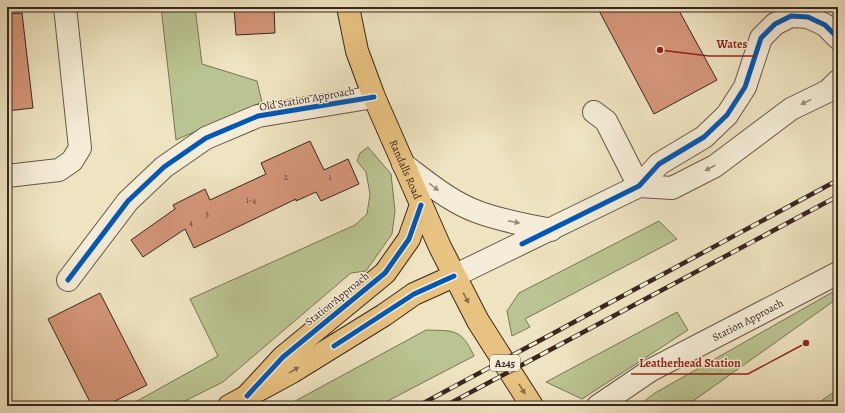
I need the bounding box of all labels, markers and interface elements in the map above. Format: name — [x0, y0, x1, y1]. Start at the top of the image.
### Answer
callout: Wates — [709, 32, 756, 56]
text: Wates — [716, 36, 748, 52]
street label: Old Station Approach — [258, 83, 356, 115]
one-way arrow — [800, 99, 811, 105]
street label: Randalls Road — [386, 137, 426, 202]
one-way arrow — [704, 165, 716, 171]
house number: 2 — [284, 171, 289, 183]
house number: 1 — [328, 171, 332, 183]
one-way arrow — [429, 183, 439, 191]
house number: 1-4 — [246, 194, 256, 206]
house number: 3 — [205, 208, 209, 220]
house number: 4 — [189, 216, 193, 228]
one-way arrow — [508, 220, 521, 226]
street label: Station Approach — [302, 269, 372, 329]
one-way arrow — [463, 293, 470, 304]
street label: Station Approach — [710, 295, 786, 345]
callout: Leatherhead Station — [631, 350, 748, 374]
road number: A245 — [490, 355, 520, 371]
text: Leatherhead Station — [639, 355, 741, 371]
one-way arrow — [288, 367, 300, 374]
one-way arrow — [518, 384, 525, 395]

